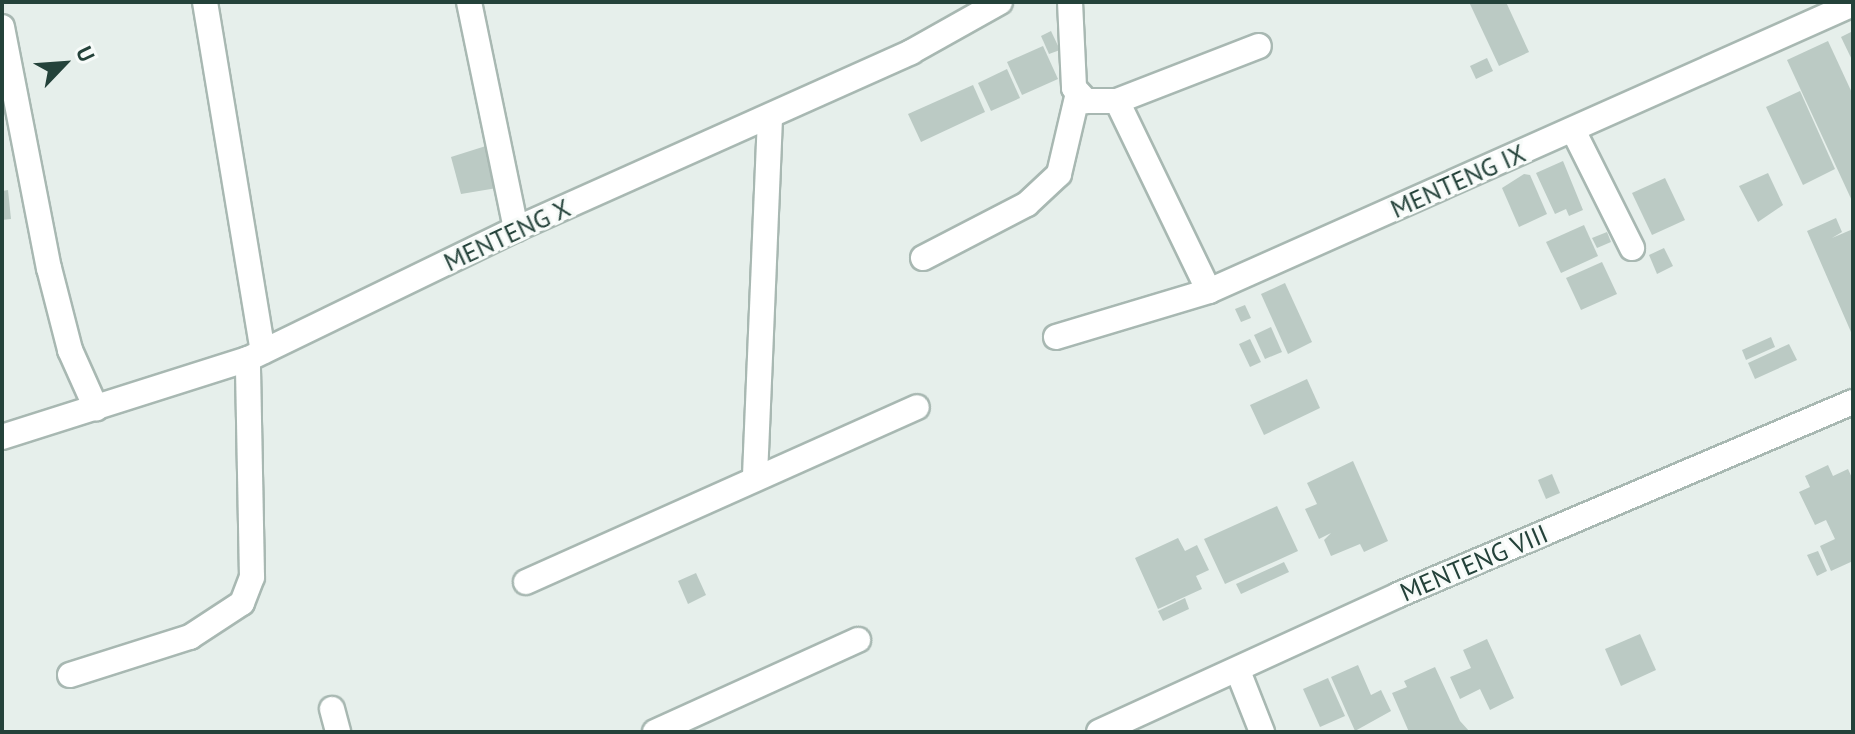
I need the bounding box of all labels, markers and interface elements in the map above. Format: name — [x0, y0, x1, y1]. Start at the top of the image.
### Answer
north arrow — [24, 24, 104, 104]
text: U — [70, 42, 101, 66]
street label: MENTENG IX — [1386, 137, 1530, 225]
street label: MENTENG X — [438, 192, 576, 278]
street label: MENTENG VIII — [1395, 518, 1553, 608]

